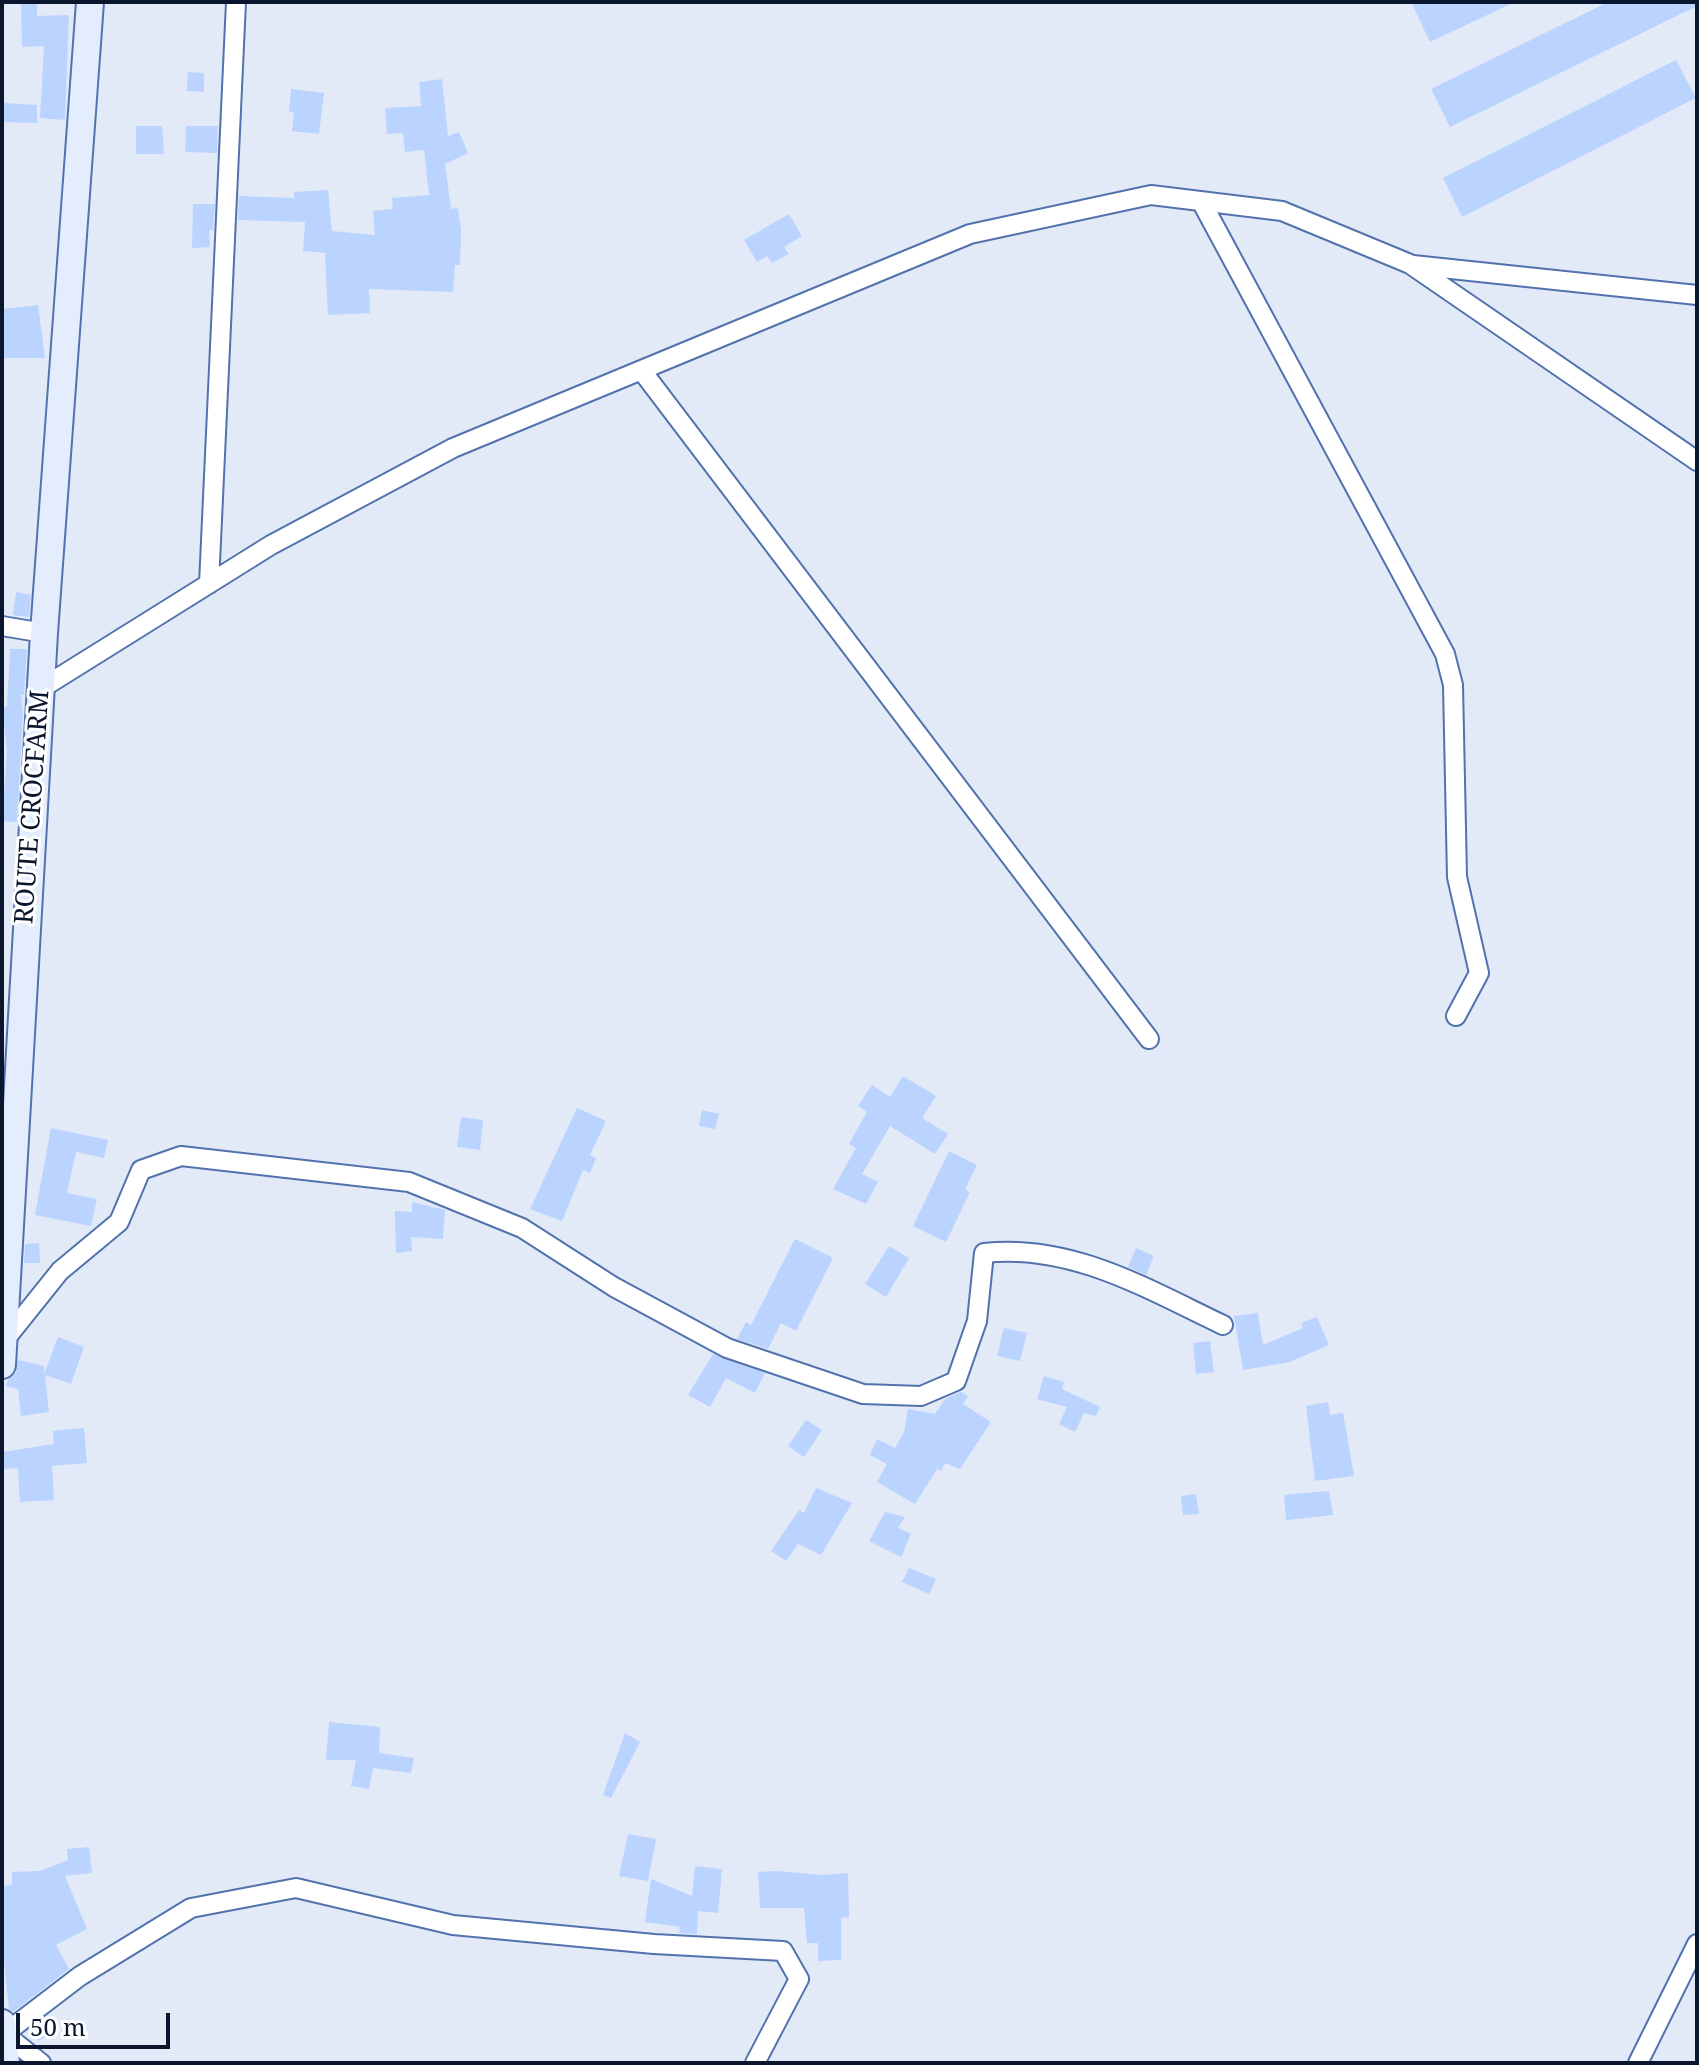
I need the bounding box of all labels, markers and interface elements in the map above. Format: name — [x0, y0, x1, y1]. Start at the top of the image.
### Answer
street label: ROUTE CROCFARM — [9, 689, 57, 925]
scale bar — [20, 1997, 174, 2047]
text: 50 m — [30, 2010, 86, 2043]

